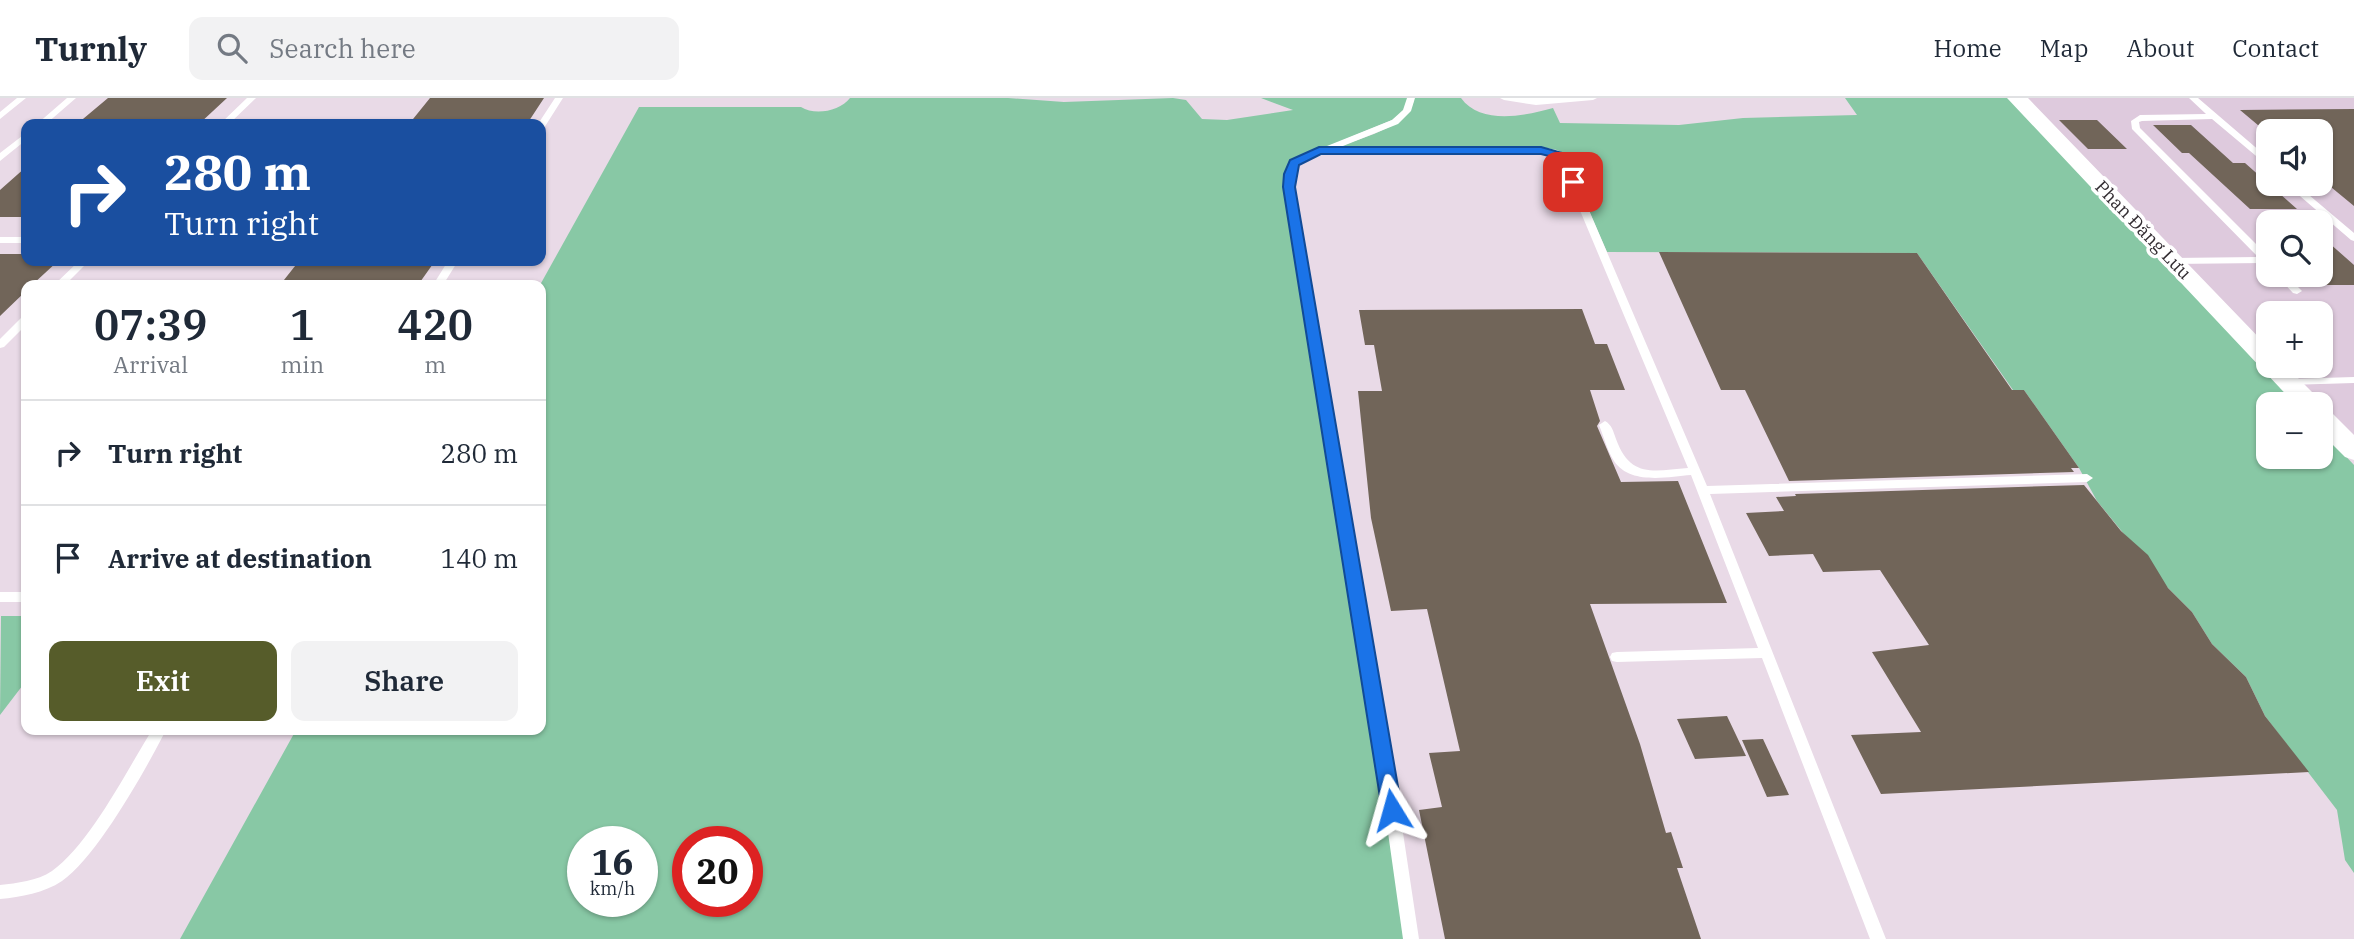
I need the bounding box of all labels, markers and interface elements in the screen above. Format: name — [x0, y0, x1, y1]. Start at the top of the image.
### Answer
search box — [189, 17, 679, 80]
text: Turnly — [35, 27, 147, 70]
icon: search — [213, 29, 251, 67]
text: Search here — [269, 31, 416, 65]
text: Home — [1934, 32, 2002, 64]
text: Map — [2040, 32, 2088, 64]
text: About — [2126, 32, 2194, 64]
text: Contact — [2232, 32, 2319, 64]
map controls — [2256, 119, 2333, 469]
button: sound — [2256, 119, 2333, 196]
text: 280 m — [164, 140, 311, 203]
icon: right — [49, 147, 140, 238]
pin — [1543, 152, 1603, 212]
icon: arrive — [1554, 163, 1592, 201]
street label: Phan Đăng Lưu — [2090, 175, 2196, 284]
text: Turn right — [164, 202, 319, 244]
button: search — [2256, 210, 2333, 287]
text: 07:39 — [94, 297, 207, 352]
text: 1 — [290, 297, 315, 352]
text: 420 — [397, 297, 473, 352]
button: + — [2256, 301, 2333, 378]
text: Arrival — [113, 349, 188, 379]
text: min — [280, 349, 324, 379]
text: m — [424, 349, 446, 379]
button: − — [2256, 392, 2333, 469]
icon: right — [49, 434, 87, 472]
text: Turn right — [108, 436, 242, 470]
text: 280 m — [440, 436, 518, 470]
icon: arrive — [49, 539, 87, 577]
text: Arrive at destination — [108, 541, 372, 575]
text: 140 m — [440, 541, 518, 575]
button: Exit — [49, 641, 277, 721]
button: Share — [291, 641, 518, 721]
position arrow — [1355, 773, 1429, 847]
speed limit sign: 20 — [672, 826, 763, 917]
text: 16 — [591, 839, 634, 885]
text: km/h — [590, 877, 635, 900]

